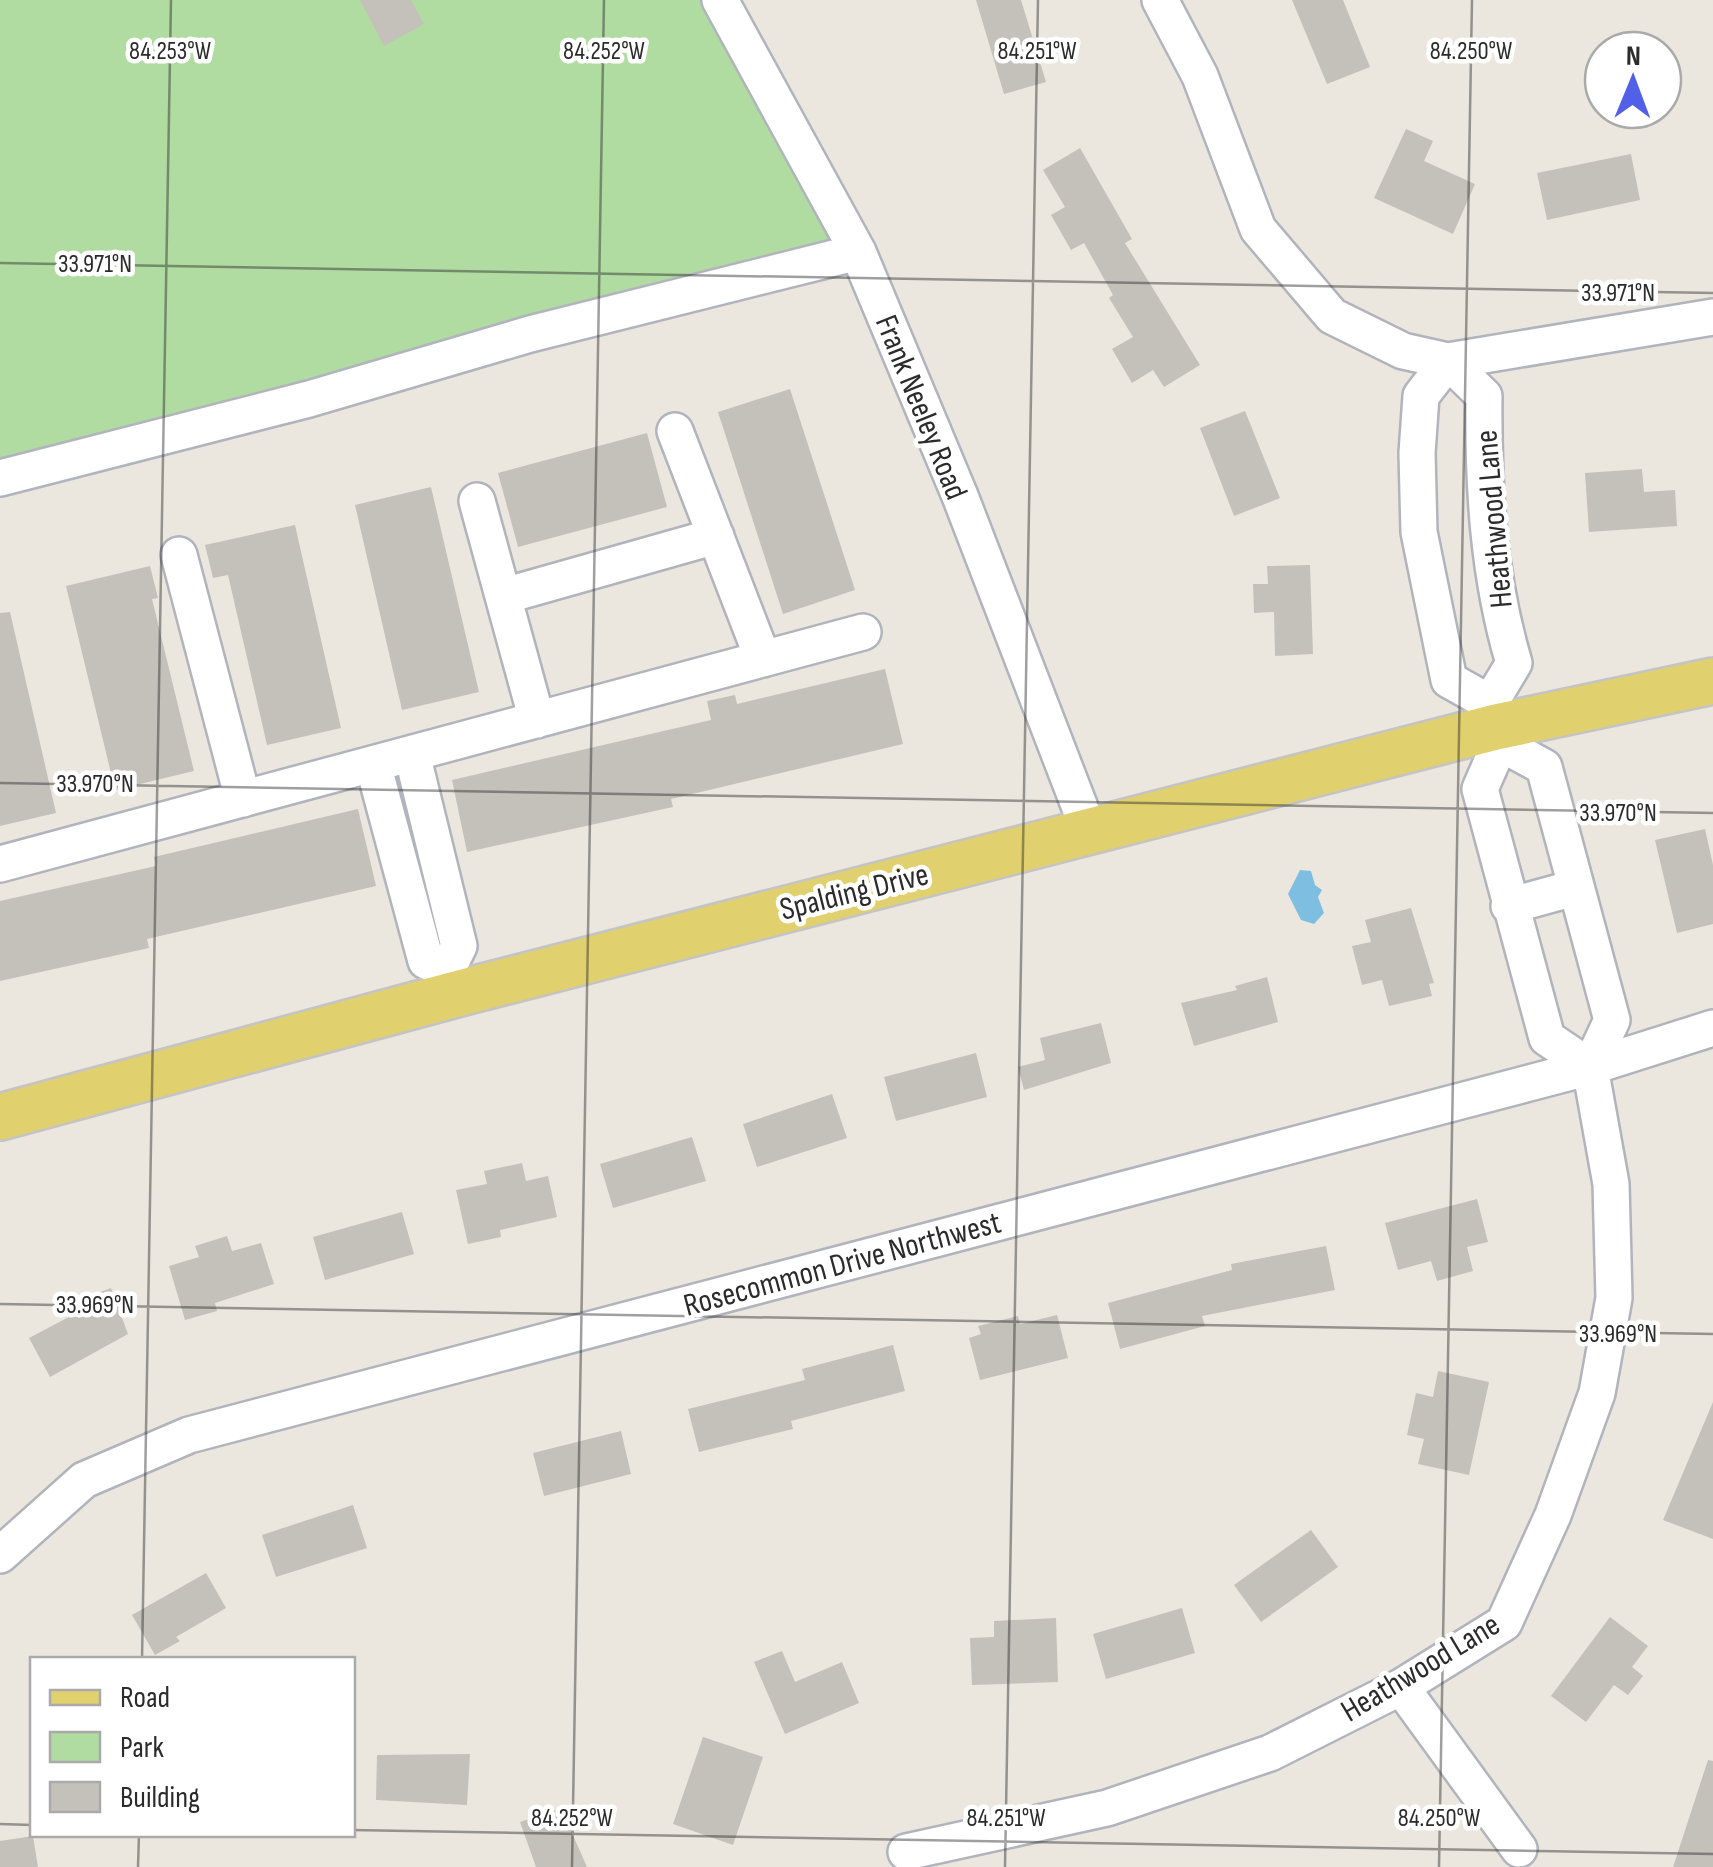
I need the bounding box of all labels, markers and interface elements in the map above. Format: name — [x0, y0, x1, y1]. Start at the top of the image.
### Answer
north arrow — [1583, 30, 1683, 130]
text: 84.253°W — [129, 36, 211, 67]
text: 84.252°W — [563, 36, 645, 67]
text: 84.251°W — [997, 36, 1077, 67]
text: 84.250°W — [1430, 36, 1512, 67]
text: N — [1626, 40, 1641, 73]
text: 33.971°N — [58, 249, 132, 280]
text: 33.971°N — [1581, 278, 1655, 309]
street label: Frank Neeley Road — [866, 310, 975, 505]
street label: Heathwood Lane — [1467, 428, 1522, 609]
text: 33.970°N — [56, 769, 134, 800]
text: 33.970°N — [1579, 798, 1657, 829]
street label: Spalding Drive — [776, 855, 933, 930]
street label: Rosecommon Drive Northwest — [680, 1203, 1005, 1326]
text: 33.969°N — [56, 1290, 134, 1321]
text: 33.969°N — [1579, 1319, 1657, 1350]
street label: Heathwood Lane — [1334, 1606, 1507, 1731]
legend — [30, 1657, 355, 1837]
text: Road — [120, 1680, 170, 1716]
text: Park — [120, 1730, 164, 1766]
text: Building — [120, 1780, 200, 1816]
text: 84.252°W — [531, 1803, 613, 1834]
text: 84.251°W — [966, 1803, 1046, 1834]
text: 84.250°W — [1398, 1803, 1480, 1834]

